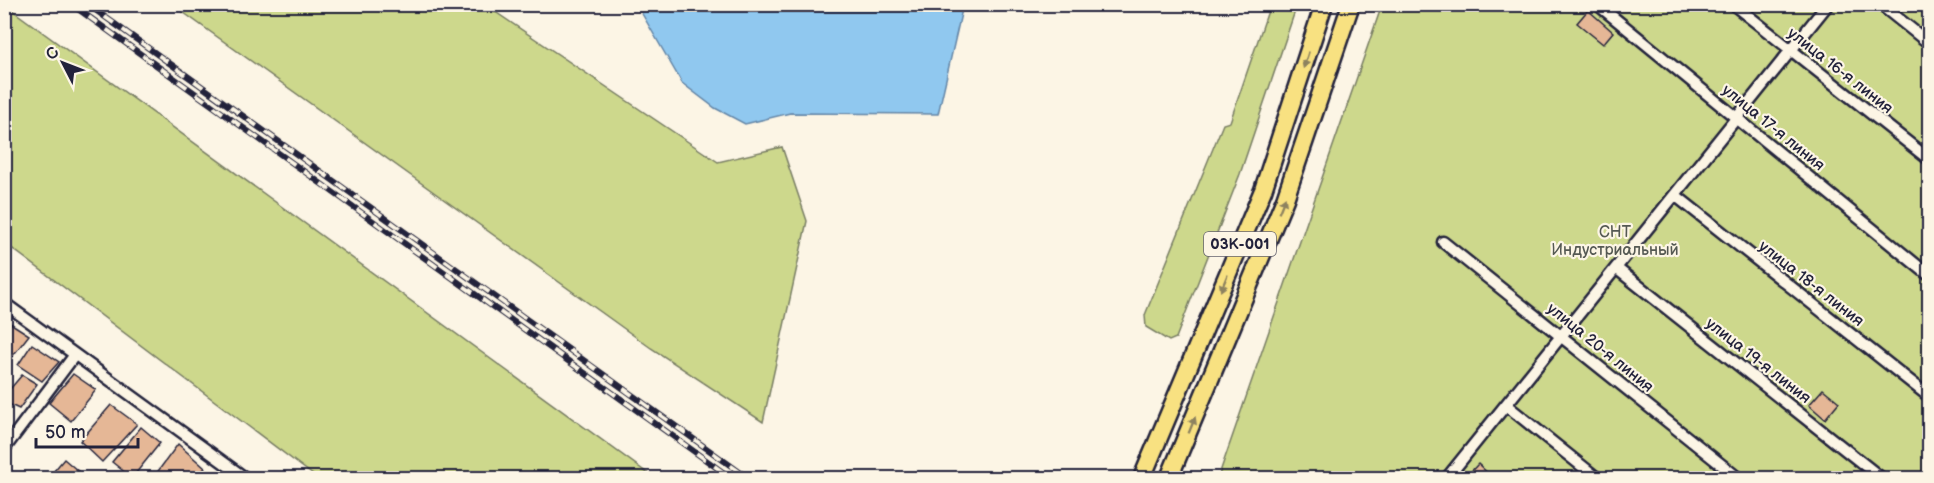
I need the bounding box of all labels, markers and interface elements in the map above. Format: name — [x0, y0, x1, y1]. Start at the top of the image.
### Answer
street label: улица 16-я линия — [1784, 24, 1897, 118]
north arrow — [33, 33, 93, 93]
text: С — [42, 43, 64, 64]
one-way arrow — [1300, 51, 1310, 69]
street label: улица 17-я линия — [1718, 81, 1828, 175]
one-way arrow — [1278, 196, 1288, 214]
park label: СНТ Индустриальный — [1551, 223, 1679, 260]
road number: 03К-001 — [1204, 232, 1276, 256]
street label: улица 18-я линия — [1755, 237, 1867, 331]
one-way arrow — [1219, 274, 1229, 292]
street label: улица 20-я линия — [1543, 299, 1657, 397]
street label: улица 19-я линия — [1702, 314, 1814, 408]
scale bar — [36, 411, 138, 449]
one-way arrow — [1187, 415, 1197, 433]
text: 50 m — [45, 422, 86, 443]

